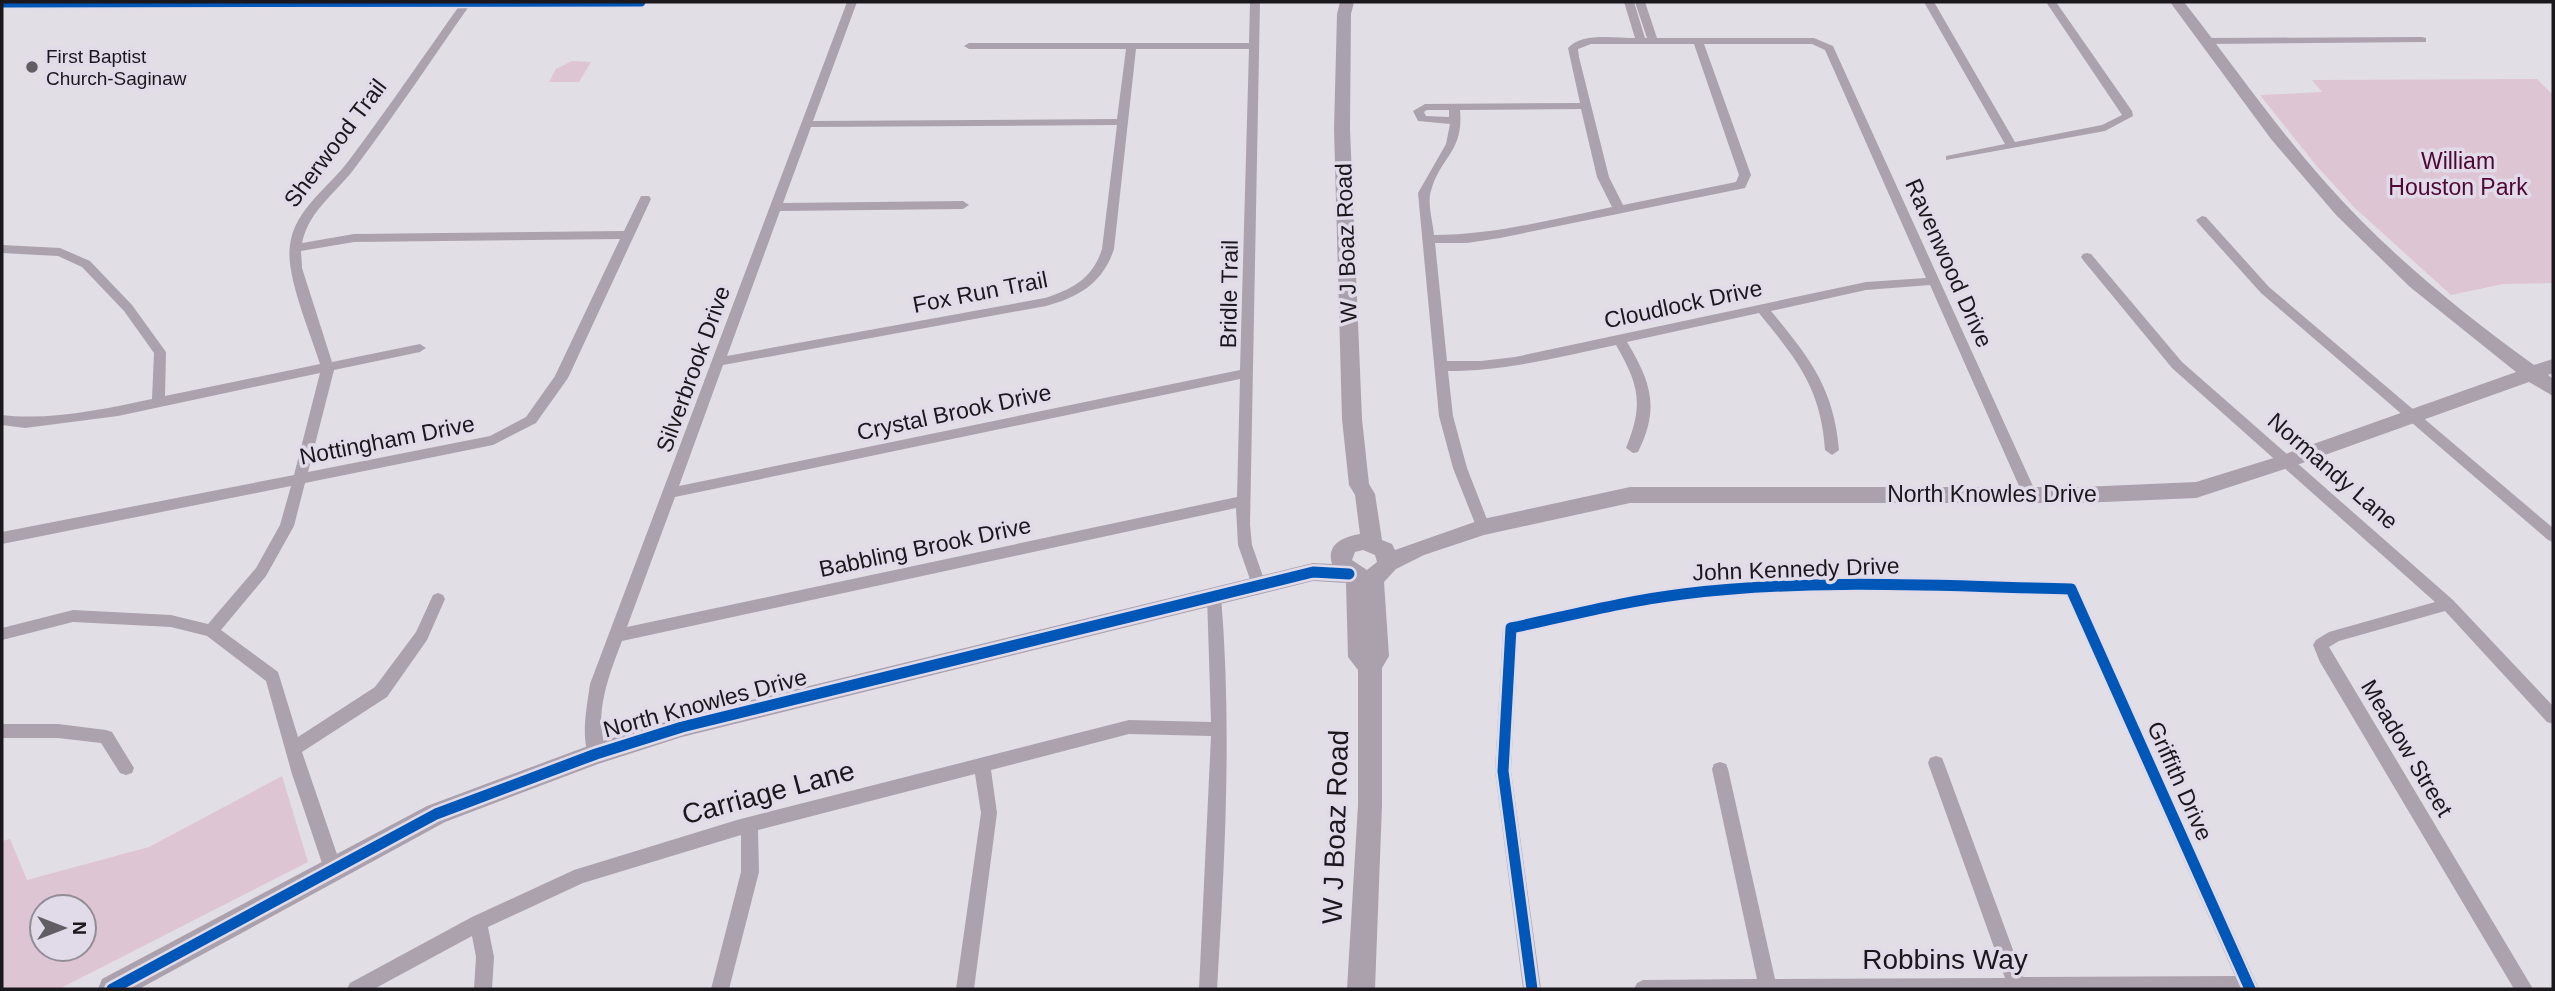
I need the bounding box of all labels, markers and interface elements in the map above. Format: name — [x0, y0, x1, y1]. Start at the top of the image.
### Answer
place label: First Baptist Church-Saginaw — [46, 46, 187, 89]
marker: First Baptist Church-Saginaw — [24, 59, 40, 75]
street label: Sherwood Trail — [278, 74, 392, 212]
park label: William Houston Park — [2388, 148, 2528, 200]
street label: W J Boaz Road — [1330, 163, 1362, 323]
street label: Ravenwood Drive — [1900, 175, 1998, 351]
street label: Bridle Trail — [1215, 239, 1243, 349]
street label: Fox Run Trail — [910, 266, 1050, 318]
street label: Cloudlock Drive — [1602, 275, 1764, 333]
street label: Silverbrook Drive — [651, 282, 735, 456]
street label: Crystal Brook Drive — [854, 379, 1054, 445]
street label: Normandy Lane — [2263, 408, 2403, 534]
street label: Nottingham Drive — [297, 410, 477, 470]
street label: North Knowles Drive — [1887, 481, 2097, 507]
street label: Babbling Brook Drive — [817, 512, 1033, 582]
street label: John Kennedy Drive — [1692, 552, 1900, 586]
street label: North Knowles Drive — [600, 663, 810, 743]
street label: Meadow Street — [2356, 675, 2458, 822]
street label: Griffith Drive — [2142, 718, 2218, 844]
street label: W J Boaz Road — [1317, 729, 1354, 925]
street label: Carriage Lane — [678, 755, 858, 830]
north arrow — [28, 893, 98, 963]
text: N — [69, 921, 90, 935]
street label: Robbins Way — [1862, 944, 2028, 975]

